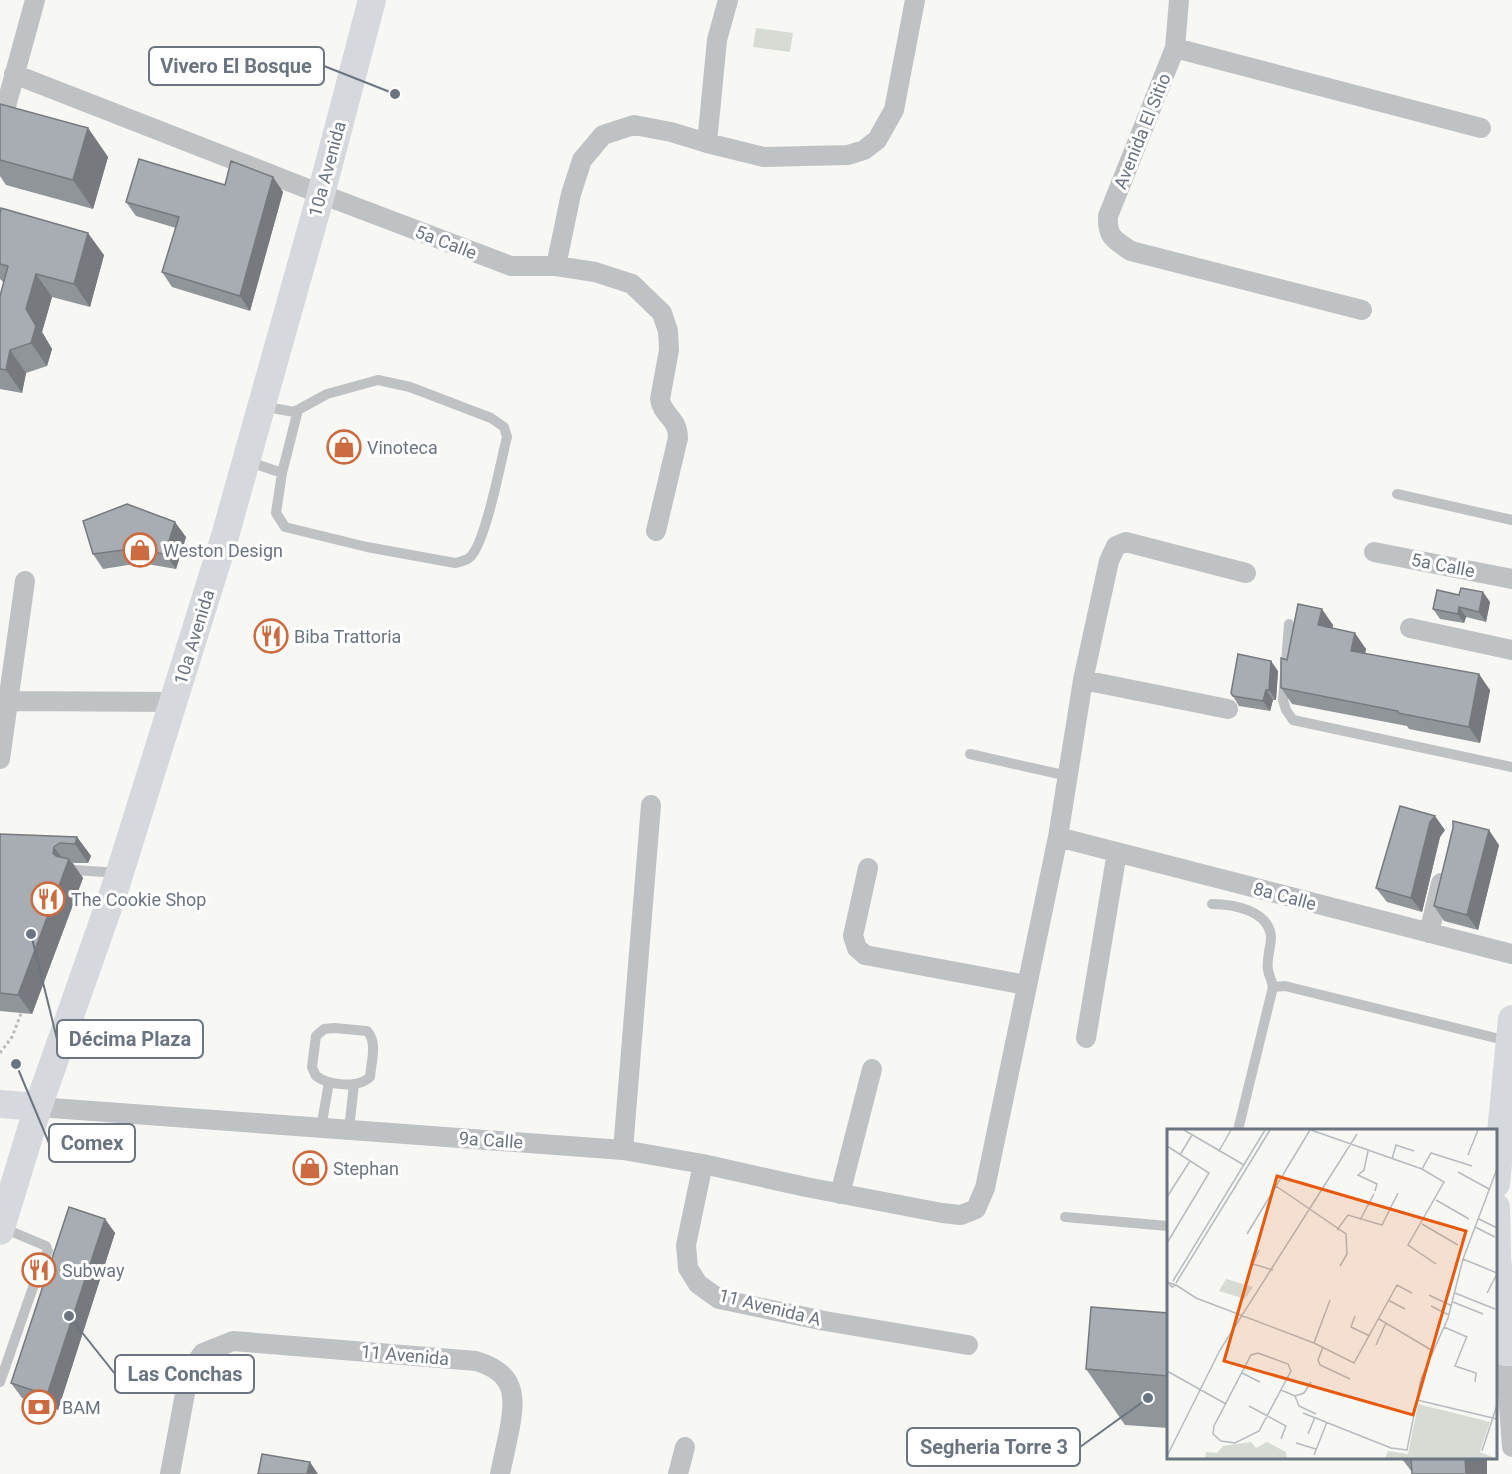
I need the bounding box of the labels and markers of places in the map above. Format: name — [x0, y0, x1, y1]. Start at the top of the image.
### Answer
callout: Vivero El Bosque — [149, 47, 324, 85]
shop icon: Vinoteca — [326, 429, 362, 465]
place label: Vinoteca — [367, 437, 438, 458]
shop icon: Weston Design — [122, 532, 158, 568]
place label: Weston Design — [163, 540, 283, 561]
restaurant icon: Biba Trattoria — [253, 618, 289, 654]
place label: Biba Trattoria — [294, 626, 401, 647]
restaurant icon: The Cookie Shop — [30, 881, 66, 917]
place label: The Cookie Shop — [71, 889, 206, 910]
callout: Décima Plaza — [57, 1020, 203, 1058]
callout: Comex — [49, 1124, 135, 1162]
shop icon: Stephan — [292, 1150, 328, 1186]
place label: Stephan — [333, 1158, 399, 1179]
restaurant icon: Subway — [21, 1252, 57, 1288]
place label: Subway — [62, 1260, 125, 1281]
callout: Las Conchas — [115, 1355, 254, 1393]
bank icon: BAM — [21, 1389, 57, 1425]
place label: BAM — [62, 1397, 101, 1418]
callout: Segheria Torre 3 — [907, 1428, 1080, 1466]

